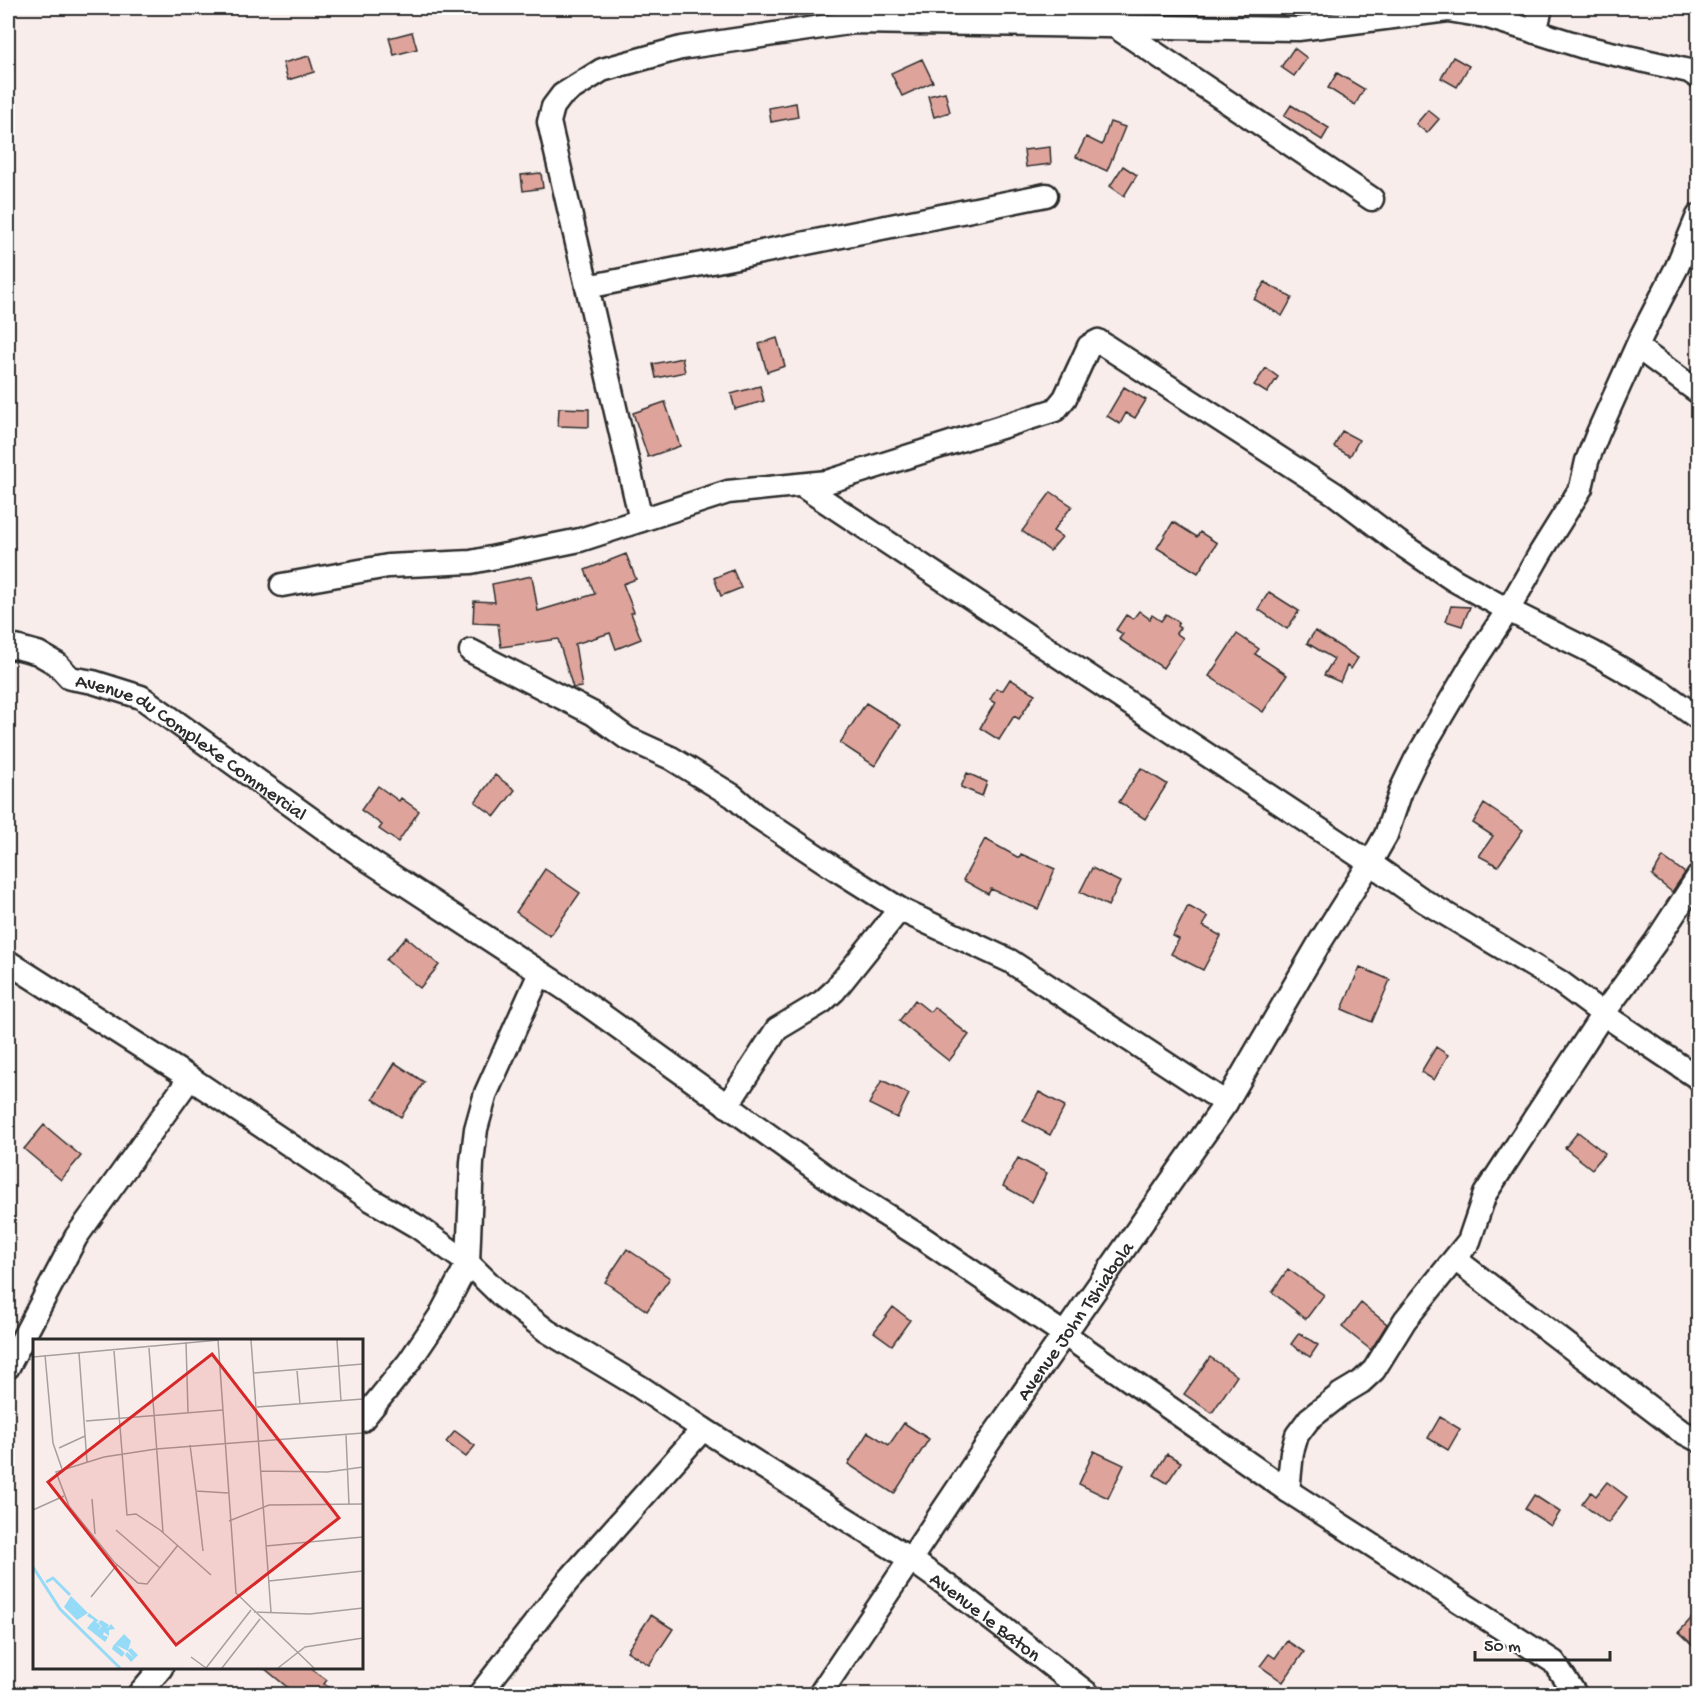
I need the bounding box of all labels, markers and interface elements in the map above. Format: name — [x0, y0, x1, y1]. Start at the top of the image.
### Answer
street label: Avenue du Complexe Commercial — [73, 671, 310, 827]
street label: Avenue John Tshiabola — [1013, 1238, 1141, 1406]
inset map — [33, 1339, 363, 1669]
street label: Avenue le Baton — [924, 1569, 1045, 1668]
scale bar — [1475, 1624, 1610, 1662]
text: 50 m — [1484, 1637, 1521, 1658]

